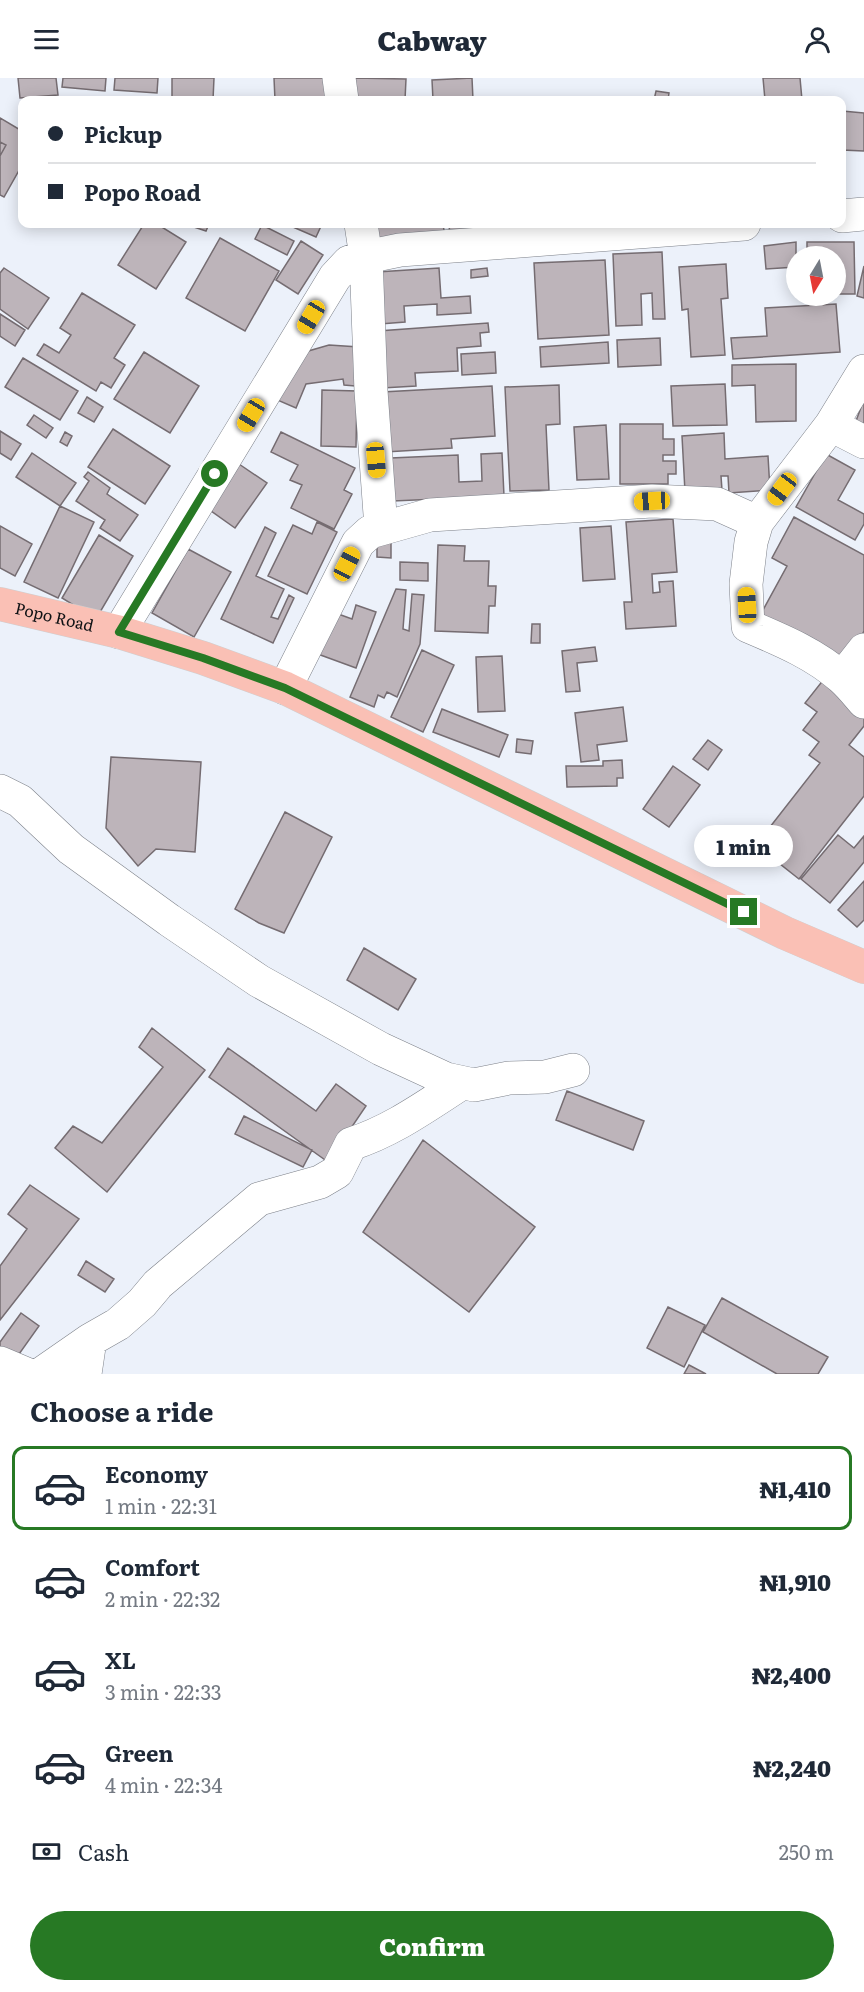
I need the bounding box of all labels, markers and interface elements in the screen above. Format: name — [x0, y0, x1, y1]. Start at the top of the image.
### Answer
text: Cabway — [377, 19, 487, 59]
icon: menu — [30, 23, 63, 56]
icon: person — [801, 23, 834, 56]
text: Pickup — [84, 117, 162, 150]
text: Popo Road — [84, 175, 201, 208]
north arrow — [786, 246, 846, 306]
map controls — [786, 246, 846, 306]
car — [294, 297, 328, 337]
car — [234, 395, 268, 435]
car — [365, 441, 387, 479]
route start — [201, 460, 228, 487]
car — [764, 469, 800, 509]
car — [634, 491, 670, 511]
car — [331, 544, 363, 584]
car — [737, 587, 757, 623]
street label: Popo Road — [13, 595, 97, 637]
callout: 1 min — [694, 825, 794, 867]
text: 1 min — [716, 831, 771, 861]
route end — [730, 898, 757, 925]
text: Choose a ride — [30, 1390, 213, 1430]
text: Economy — [105, 1457, 208, 1490]
icon: car — [33, 1461, 87, 1515]
text: ₦1,410 — [760, 1472, 831, 1505]
text: 1 min · 22:31 — [105, 1490, 217, 1520]
text: Comfort — [105, 1550, 200, 1583]
icon: car — [33, 1554, 87, 1608]
text: ₦1,910 — [760, 1565, 831, 1598]
text: 2 min · 22:32 — [105, 1583, 220, 1613]
text: XL — [105, 1643, 136, 1676]
icon: car — [33, 1647, 87, 1701]
text: ₦2,400 — [752, 1658, 831, 1691]
text: 3 min · 22:33 — [105, 1676, 222, 1706]
text: Green — [105, 1736, 174, 1769]
icon: car — [33, 1740, 87, 1794]
text: ₦2,240 — [753, 1751, 831, 1784]
text: 4 min · 22:34 — [105, 1769, 222, 1799]
icon: cash — [30, 1835, 63, 1868]
text: Cash — [78, 1835, 129, 1868]
text: 250 m — [779, 1836, 834, 1866]
button: Confirm — [30, 1911, 834, 1980]

